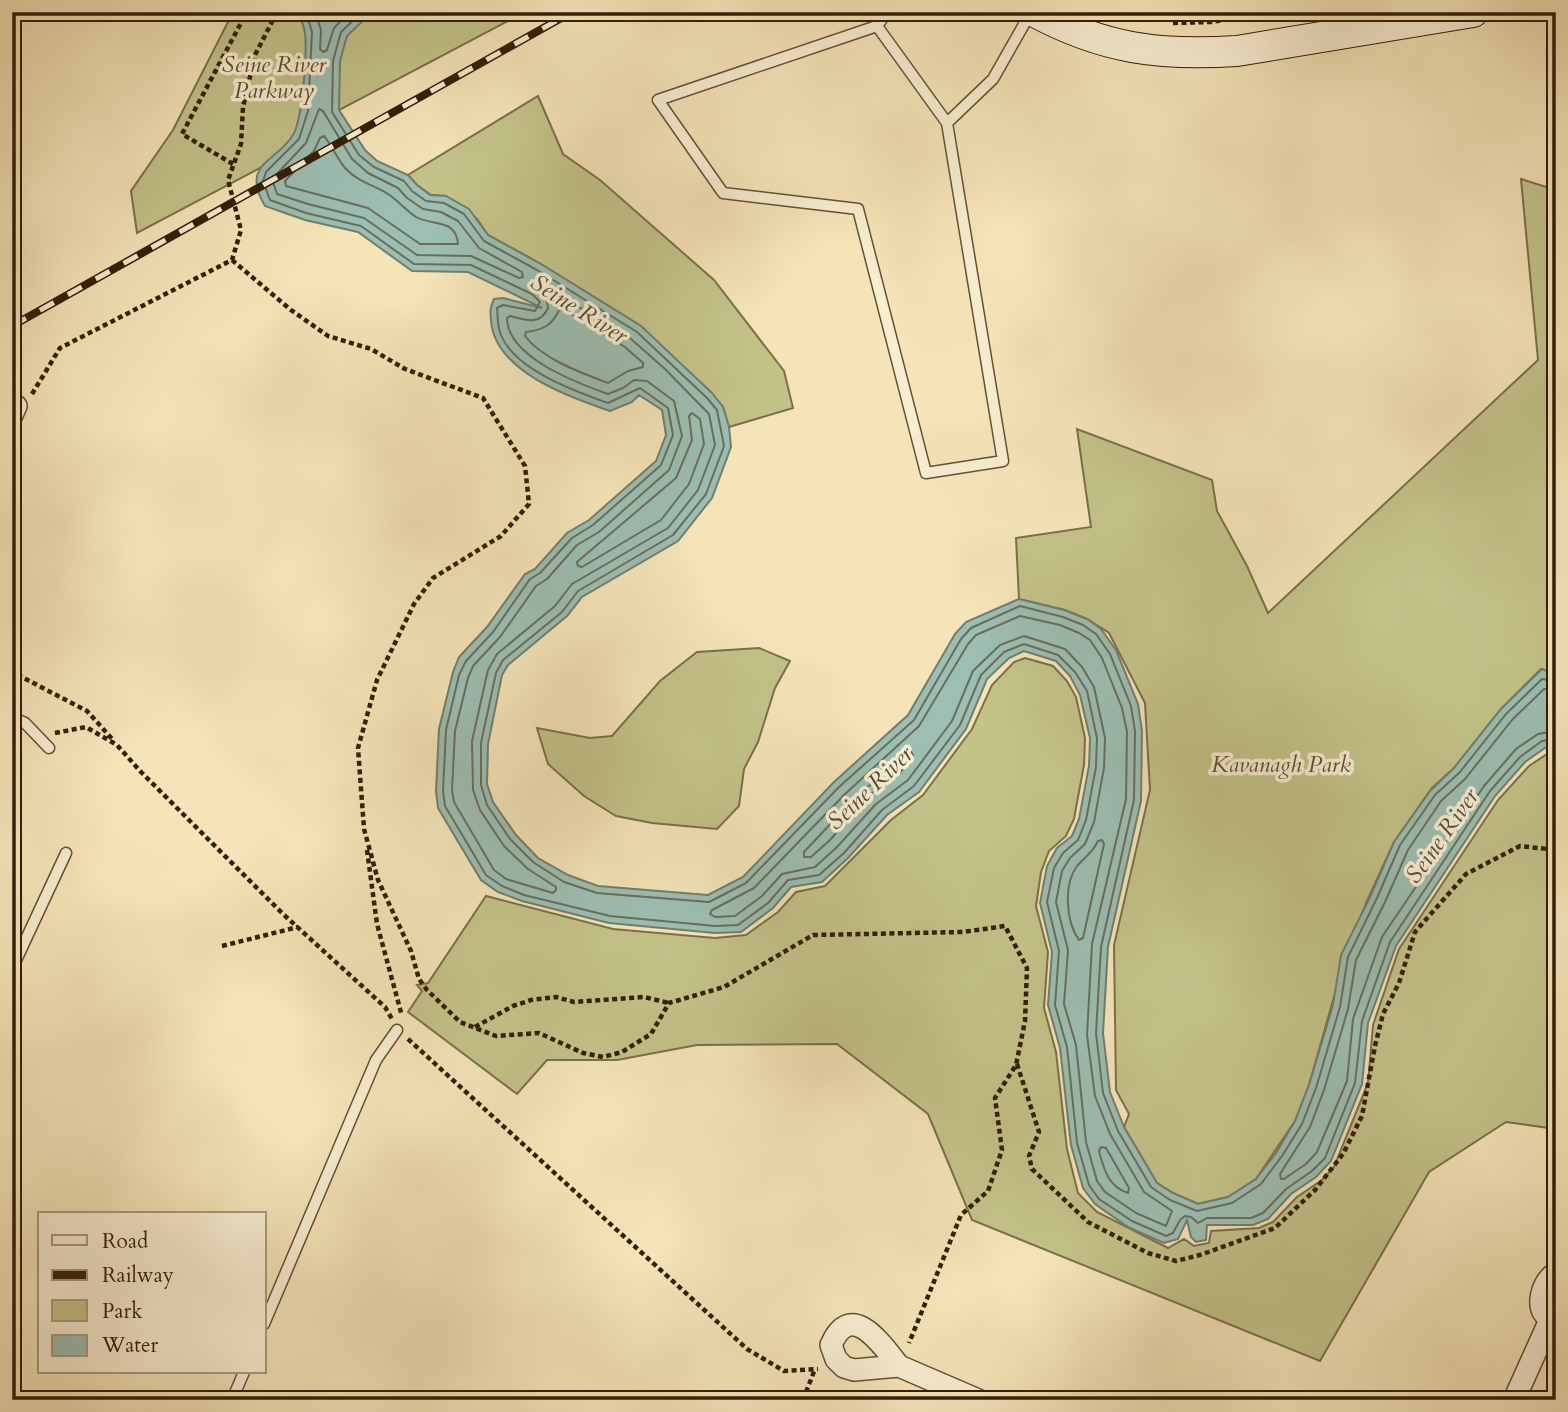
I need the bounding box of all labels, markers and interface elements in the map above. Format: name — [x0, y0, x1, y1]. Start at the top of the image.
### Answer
park label: Seine River Parkway — [222, 49, 327, 106]
water label: Seine River — [524, 266, 635, 352]
water label: Seine River — [820, 738, 921, 838]
park label: Kavanagh Park — [1211, 749, 1351, 780]
water label: Seine River — [1397, 781, 1487, 890]
legend — [38, 1212, 266, 1374]
text: Road — [102, 1227, 148, 1256]
text: Railway — [102, 1261, 174, 1290]
text: Park — [102, 1297, 143, 1326]
text: Water — [101, 1331, 158, 1360]

